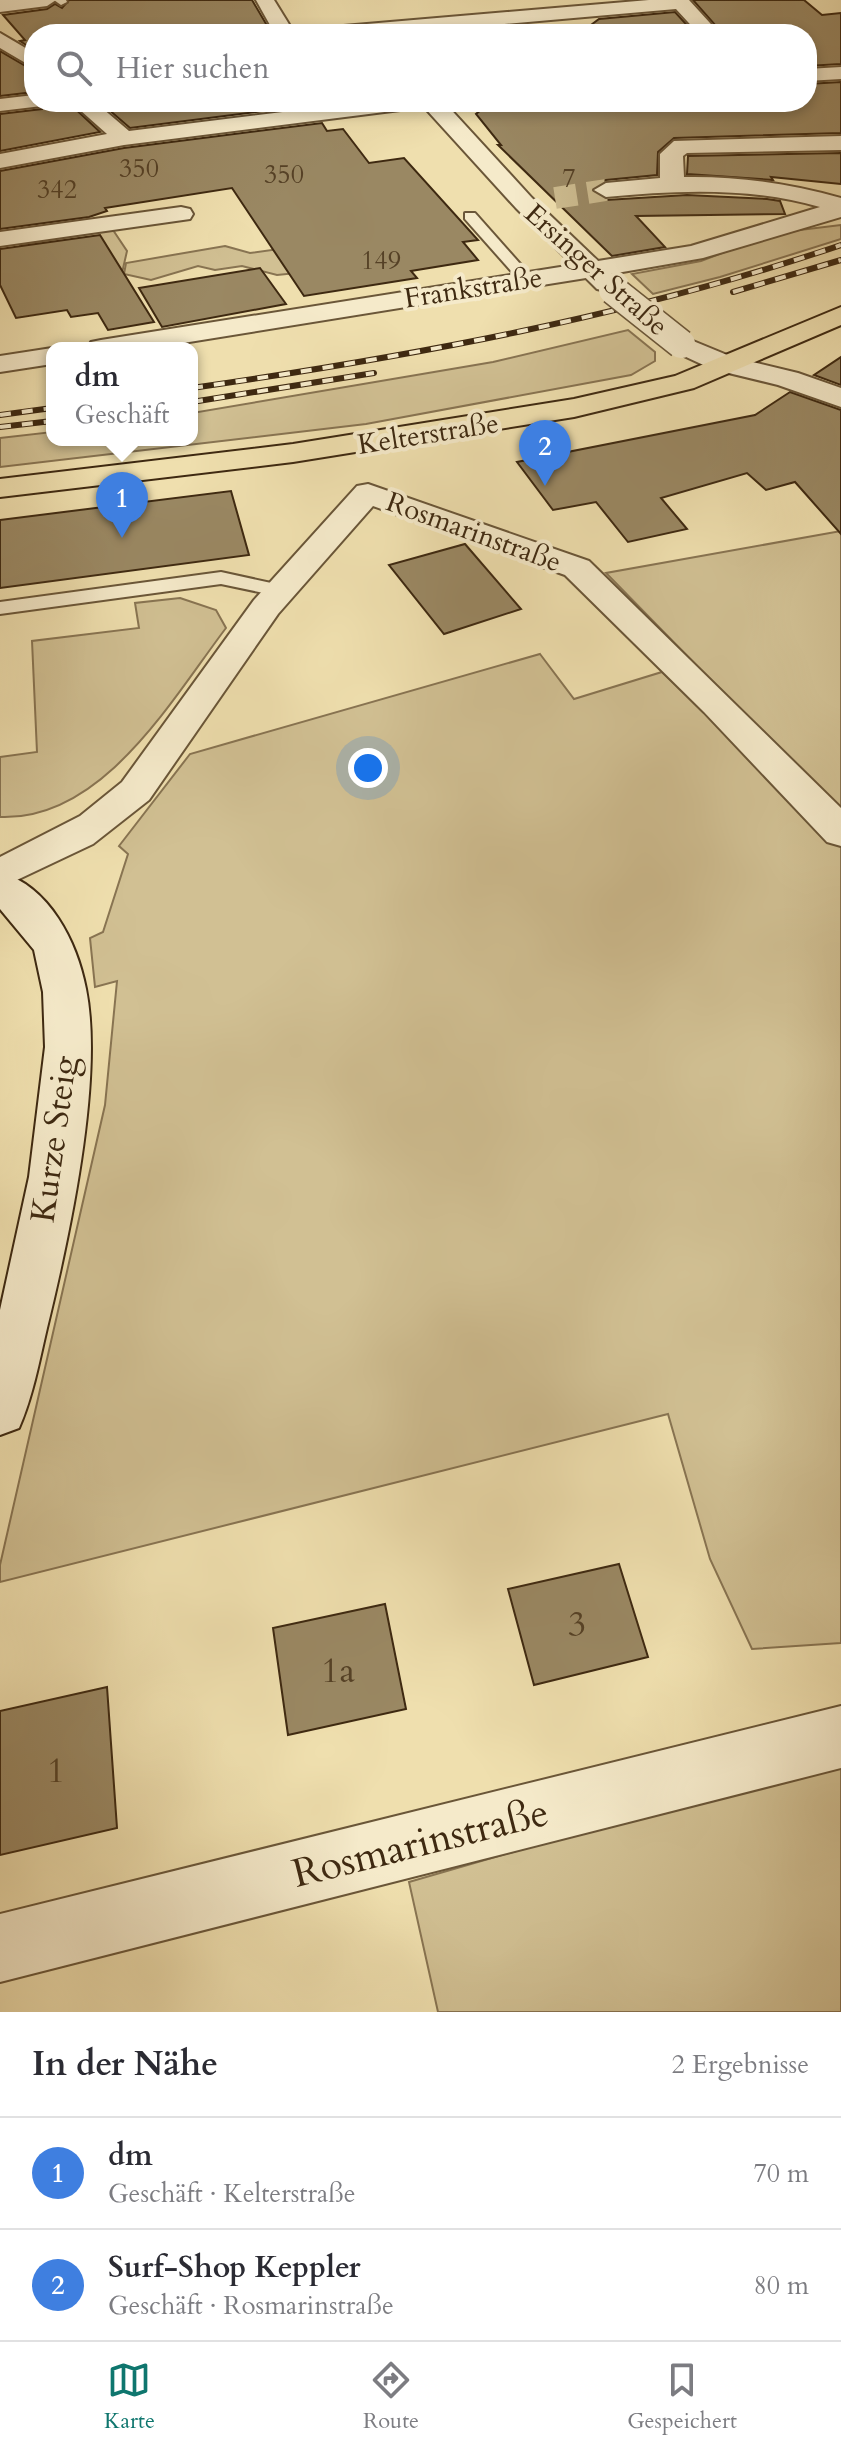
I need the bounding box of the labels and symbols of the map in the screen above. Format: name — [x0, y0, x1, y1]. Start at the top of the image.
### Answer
house number: 350 — [119, 151, 159, 186]
house number: 350 — [264, 157, 304, 192]
house number: 7 — [562, 161, 576, 196]
house number: 342 — [37, 172, 77, 207]
street label: Ersinger Straße — [516, 195, 676, 345]
house number: 149 — [361, 243, 401, 278]
street label: Frankstraße — [401, 258, 545, 318]
street label: Kelterstraße — [355, 404, 501, 464]
pin: 2 — [519, 420, 571, 486]
pin: 1 — [96, 472, 148, 538]
street label: Rosmarinstraße — [381, 483, 566, 581]
your location — [348, 748, 388, 788]
street label: Kurze Steig — [20, 1053, 88, 1226]
house number: 3 — [568, 1600, 586, 1649]
house number: 1a — [321, 1646, 355, 1695]
house number: 1 — [47, 1746, 65, 1795]
street label: Rosmarinstraße — [286, 1785, 554, 1902]

